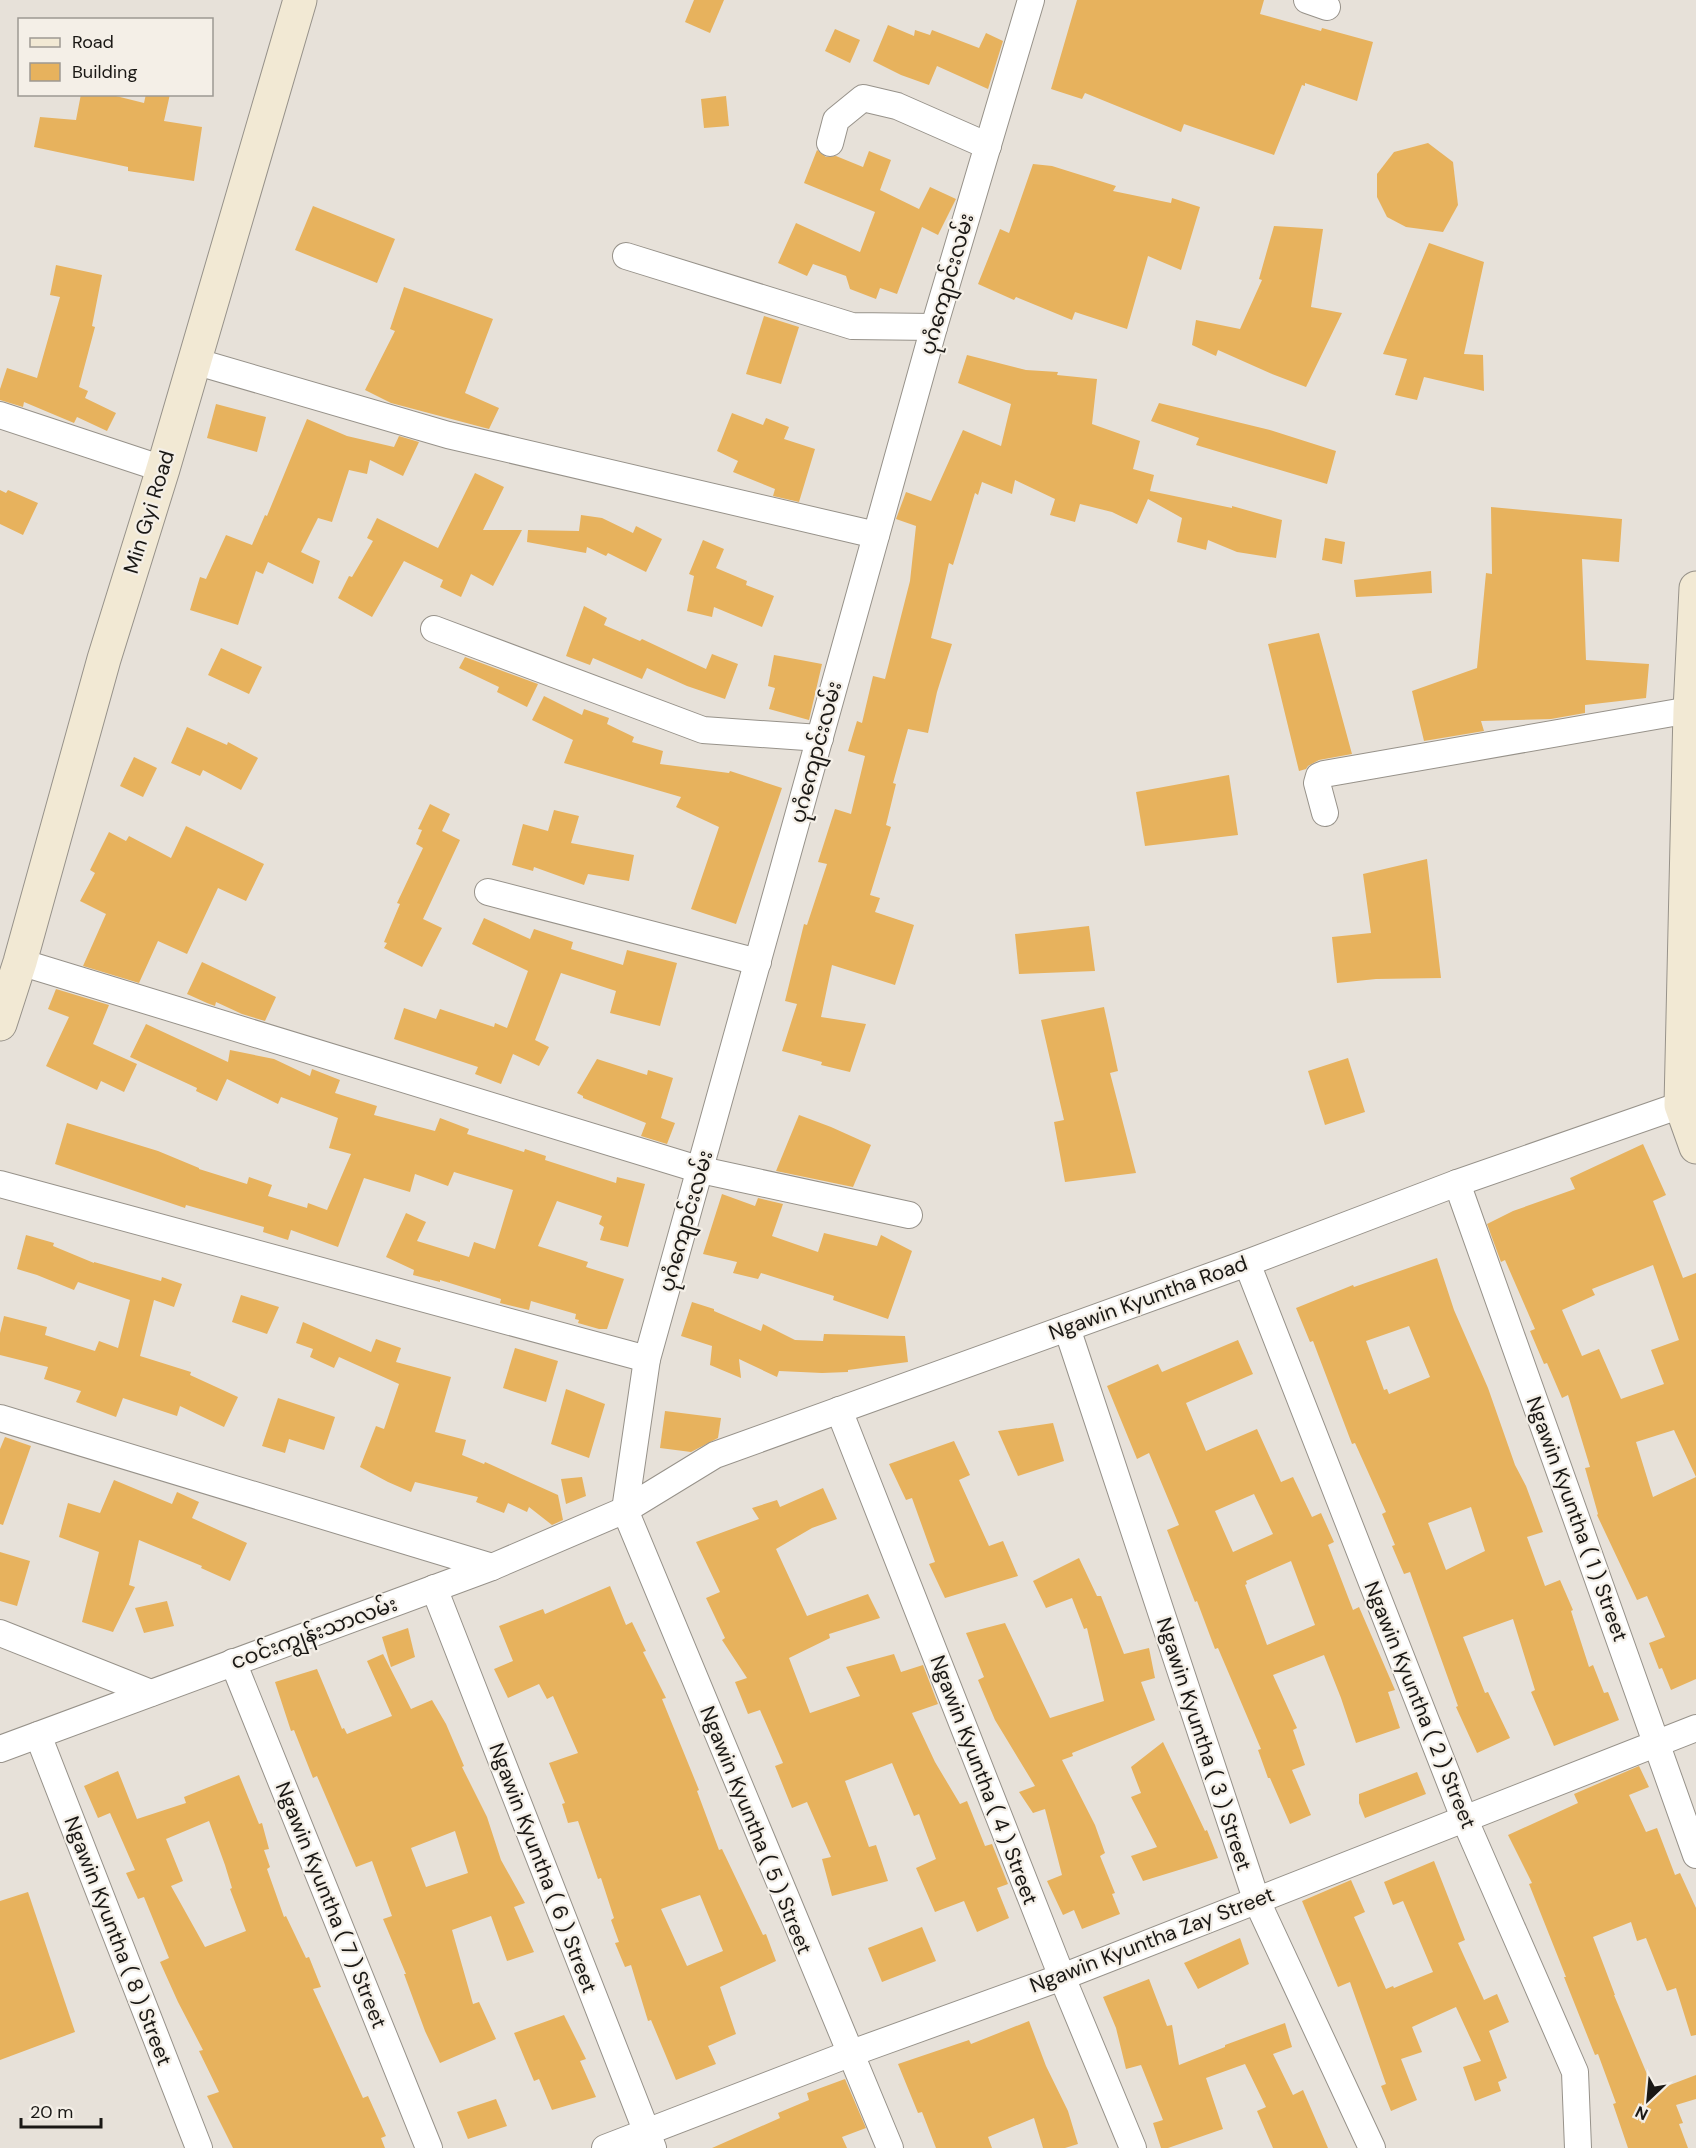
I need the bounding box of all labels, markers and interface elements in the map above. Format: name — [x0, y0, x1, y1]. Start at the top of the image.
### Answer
legend — [18, 18, 213, 96]
text: Road — [72, 30, 114, 54]
text: Building — [72, 60, 137, 84]
street label: ပုဂံကျောင်းလမ်း — [912, 210, 984, 359]
street label: Min Gyi Road — [117, 447, 181, 577]
street label: ပုဂံကျောင်းလမ်း — [782, 677, 852, 827]
street label: ပုဂံကျောင်းလမ်း — [651, 1147, 723, 1296]
street label: Ngawin Kyuntha Road — [1045, 1249, 1251, 1347]
street label: Ngawin Kyuntha ( 1 ) Street — [1520, 1393, 1634, 1645]
street label: Ngawin Kyuntha ( 2 ) Street — [1357, 1577, 1483, 1833]
street label: ငဝင်းကျွန်းသာလမ်း — [226, 1588, 403, 1681]
street label: Ngawin Kyuntha ( 3 ) Street — [1150, 1614, 1258, 1874]
street label: Ngawin Kyuntha ( 4 ) Street — [923, 1651, 1045, 1909]
street label: Ngawin Kyuntha ( 5 ) Street — [693, 1702, 819, 1958]
street label: Ngawin Kyuntha ( 6 ) Street — [482, 1739, 604, 1997]
street label: Ngawin Kyuntha ( 7 ) Street — [269, 1778, 393, 2032]
street label: Ngawin Kyuntha ( 8 ) Street — [57, 1812, 179, 2070]
street label: Ngawin Kyuntha Zay Street — [1026, 1880, 1278, 2000]
north arrow — [1618, 2070, 1678, 2130]
scale bar — [21, 2091, 100, 2129]
text: 20 m — [30, 2100, 73, 2124]
text: N — [1632, 2101, 1651, 2125]

